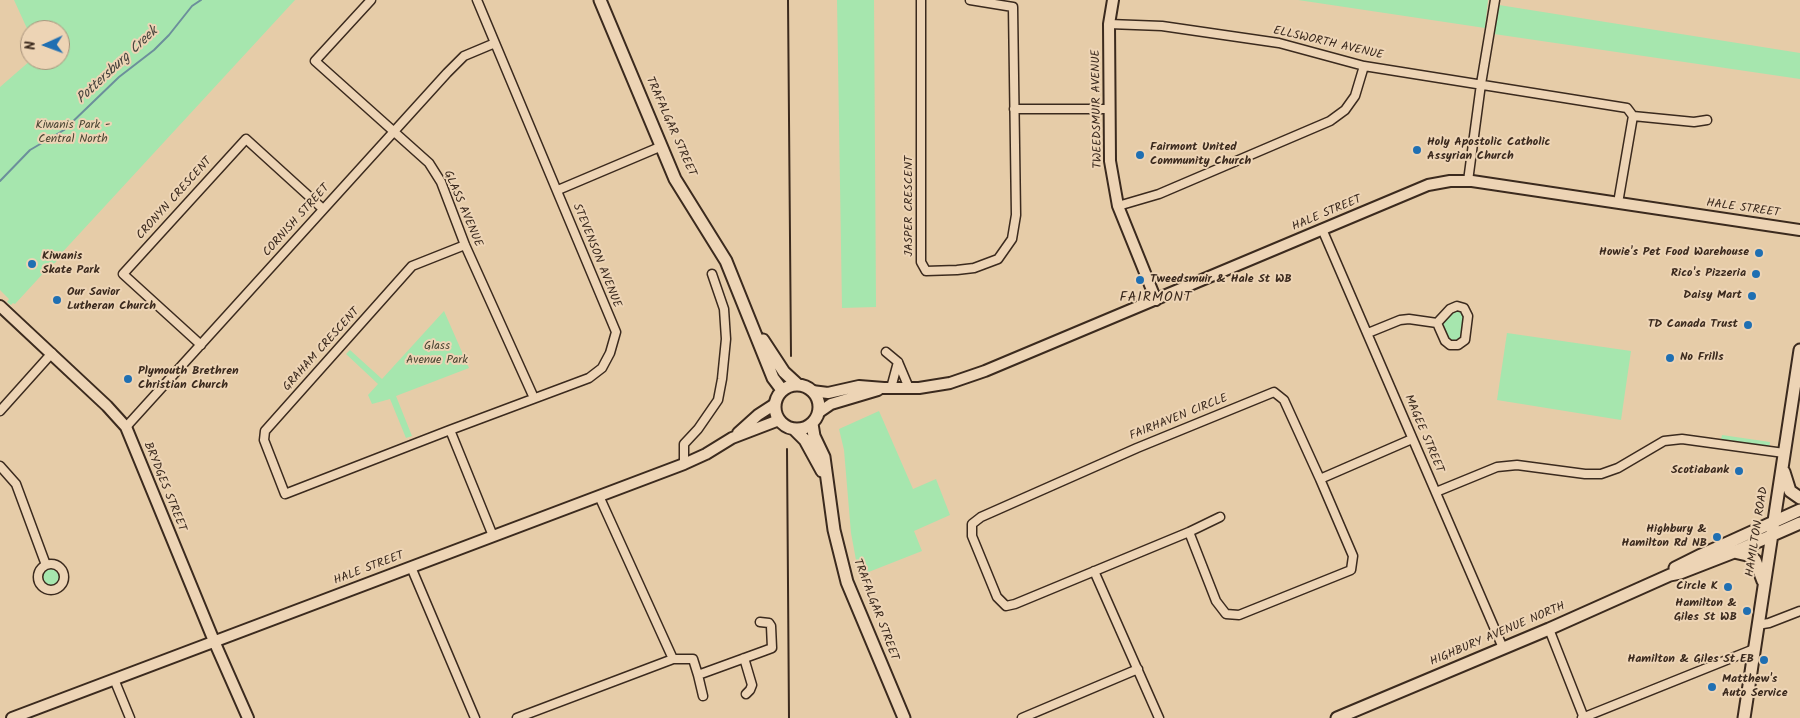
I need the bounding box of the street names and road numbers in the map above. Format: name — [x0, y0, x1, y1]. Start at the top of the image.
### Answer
street label: ELLSWORTH AVENUE — [1272, 24, 1384, 64]
street label: TWEEDSMUIR AVENUE — [1090, 49, 1106, 169]
street label: TRAFALGAR STREET — [642, 75, 698, 179]
street label: CRONYN CRESCENT — [134, 155, 216, 243]
street label: JASPER CRESCENT — [903, 156, 917, 256]
street label: GLASS AVENUE — [439, 169, 485, 249]
street label: CORNISH STREET — [261, 182, 333, 260]
street label: HALE STREET — [1290, 193, 1364, 235]
street label: HALE STREET — [1705, 197, 1781, 221]
street label: STEVENSON AVENUE — [569, 202, 623, 310]
street label: GRAHAM CRESCENT — [281, 305, 363, 395]
street label: FAIRHAVEN CIRCLE — [1128, 392, 1230, 444]
street label: MAGEE STREET — [1400, 393, 1446, 475]
street label: BRYDGES STREET — [140, 440, 188, 534]
street label: HAMILTON ROAD — [1744, 486, 1772, 578]
street label: HALE STREET — [332, 549, 406, 589]
street label: TRAFALGAR STREET — [849, 557, 901, 663]
street label: HIGHBURY AVENUE NORTH — [1428, 600, 1568, 670]

